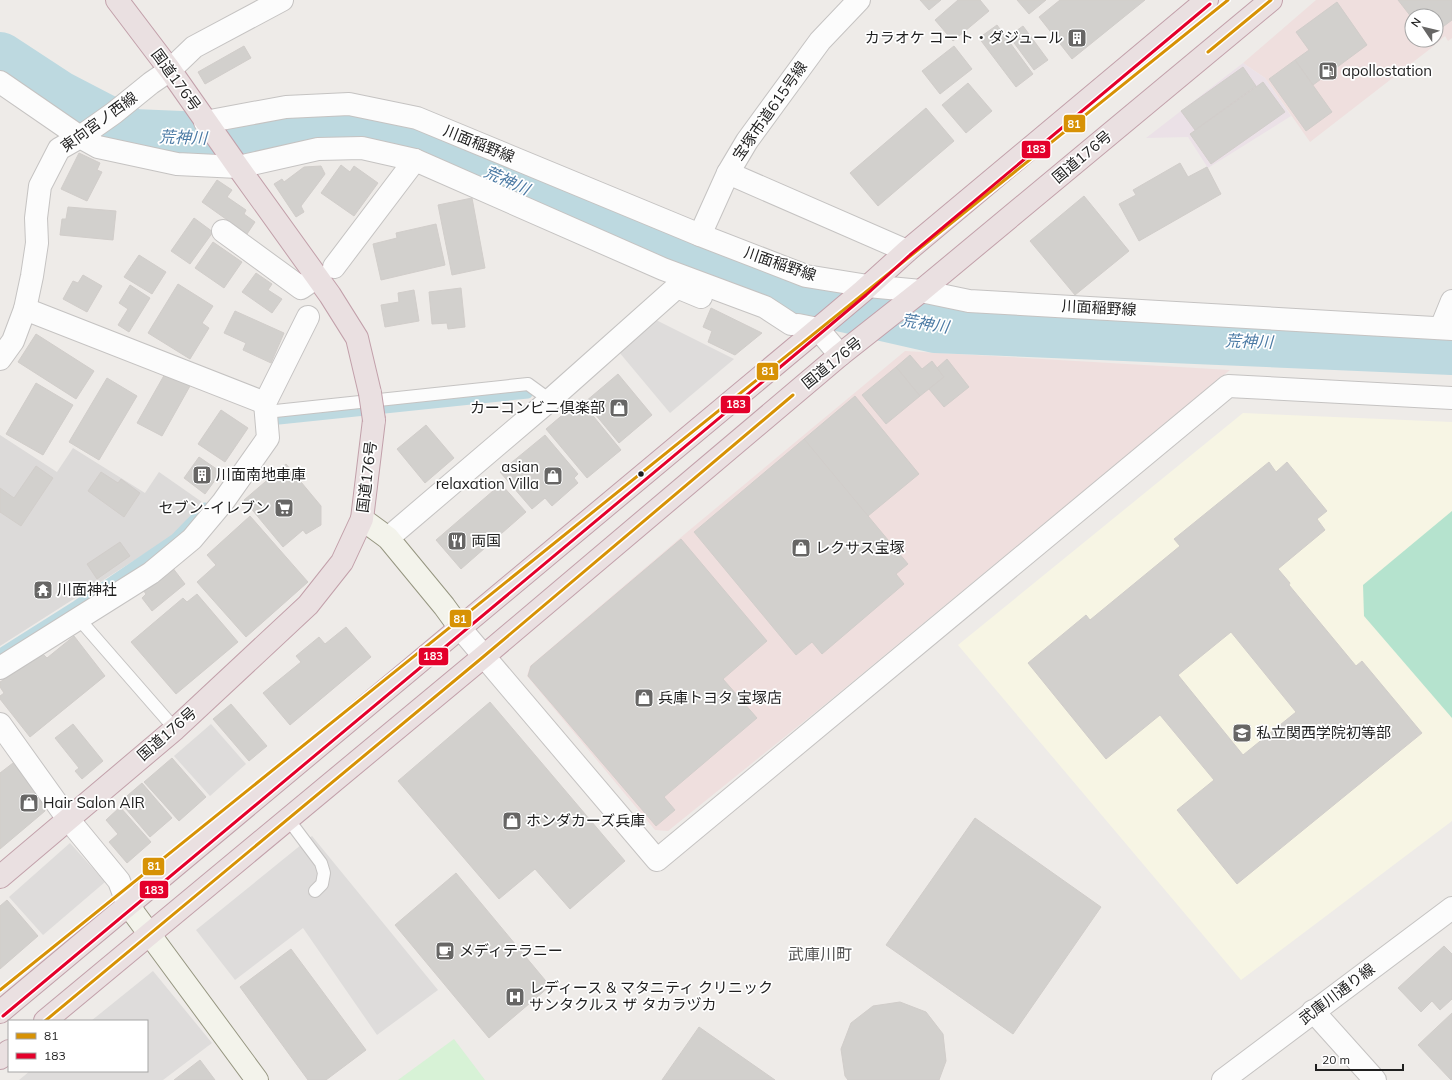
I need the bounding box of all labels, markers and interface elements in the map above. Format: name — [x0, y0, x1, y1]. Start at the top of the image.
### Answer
north arrow — [1404, 8, 1444, 48]
text: N — [1408, 15, 1424, 30]
building icon: カラオケ コート・ダジュール — [1066, 27, 1088, 49]
place label: カラオケ コート・ダジュール — [865, 28, 1063, 47]
street label: 国道176号 — [148, 45, 205, 114]
street label: 宝塚市道615号線 — [728, 57, 811, 164]
fuel station icon: apollostation — [1317, 60, 1339, 82]
place label: apollostation — [1342, 61, 1432, 80]
street label: 東向宮ノ西線 — [57, 87, 141, 156]
line badge: 81 — [1063, 114, 1086, 133]
text: 81 — [1067, 117, 1081, 131]
street label: 川面稲野線 — [441, 121, 518, 166]
water label: 荒神川 — [159, 126, 209, 148]
street label: 国道176号 — [1048, 126, 1115, 187]
line badge: 183 — [1021, 140, 1051, 159]
text: 183 — [1026, 142, 1046, 156]
water label: 荒神川 — [481, 161, 535, 200]
street label: 川面稲野線 — [742, 242, 819, 285]
street label: 川面稲野線 — [1061, 296, 1137, 319]
water label: 荒神川 — [900, 309, 952, 337]
water label: 荒神川 — [1225, 330, 1275, 352]
street label: 国道176号 — [798, 333, 866, 393]
line badge: 81 — [756, 362, 779, 381]
text: 81 — [761, 364, 775, 378]
line badge: 183 — [720, 395, 751, 414]
shop icon: カーコンビニ倶楽部 — [608, 397, 630, 419]
text: 183 — [726, 397, 746, 411]
place label: カーコンビニ倶楽部 — [470, 398, 605, 417]
street label: 国道176号 — [353, 440, 380, 514]
place label: asian relaxation Villa — [436, 457, 539, 493]
building icon: 川面南地車庫 — [191, 464, 213, 486]
place label: 川面南地車庫 — [216, 465, 306, 484]
shop icon: asian relaxation Villa — [542, 465, 564, 487]
unlabelled marker — [636, 469, 646, 479]
supermarket icon: セブン-イレブン — [273, 497, 295, 519]
place label: セブン-イレブン — [159, 498, 270, 517]
restaurant icon: 両国 — [446, 530, 468, 552]
place label: 両国 — [471, 531, 501, 550]
shop icon: レクサス宝塚 — [790, 537, 812, 559]
place label: レクサス宝塚 — [815, 538, 905, 557]
temple icon: 川面神社 — [32, 579, 54, 601]
place label: 川面神社 — [57, 580, 117, 599]
line badge: 81 — [449, 609, 472, 628]
text: 81 — [453, 612, 467, 626]
line badge: 183 — [418, 647, 449, 666]
text: 183 — [423, 649, 443, 663]
shop icon: 兵庫トヨタ 宝塚店 — [633, 687, 655, 709]
place label: 兵庫トヨタ 宝塚店 — [658, 688, 782, 707]
street label: 国道176号 — [133, 703, 200, 764]
school or university icon: 私立関西学院初等部 — [1231, 722, 1253, 744]
place label: 私立関西学院初等部 — [1256, 723, 1391, 742]
shop icon: Hair Salon AIR — [18, 792, 40, 814]
place label: Hair Salon AIR — [43, 793, 145, 812]
shop icon: ホンダカーズ兵庫 — [501, 810, 523, 832]
place label: ホンダカーズ兵庫 — [526, 811, 645, 830]
line badge: 81 — [142, 857, 165, 876]
text: 81 — [147, 859, 161, 873]
line badge: 183 — [139, 880, 169, 899]
text: 183 — [144, 883, 164, 897]
cafe icon: メディテラニー — [434, 940, 456, 962]
place label: メディテラニー — [459, 941, 563, 960]
district label: 武庫川町 — [788, 944, 852, 964]
street label: 武庫川通り線 — [1295, 959, 1378, 1028]
place label: レディース & マタニティ クリニック サンタクルス ザ タカラヅカ — [529, 978, 773, 1014]
hospital icon: レディース & マタニティ クリニック サンタクルス ザ タカラヅカ — [504, 986, 526, 1008]
legend — [8, 1020, 148, 1072]
text: 81 — [44, 1028, 58, 1043]
scale bar — [1316, 1046, 1403, 1072]
text: 183 — [44, 1048, 66, 1063]
text: 20 m — [1322, 1052, 1350, 1067]

